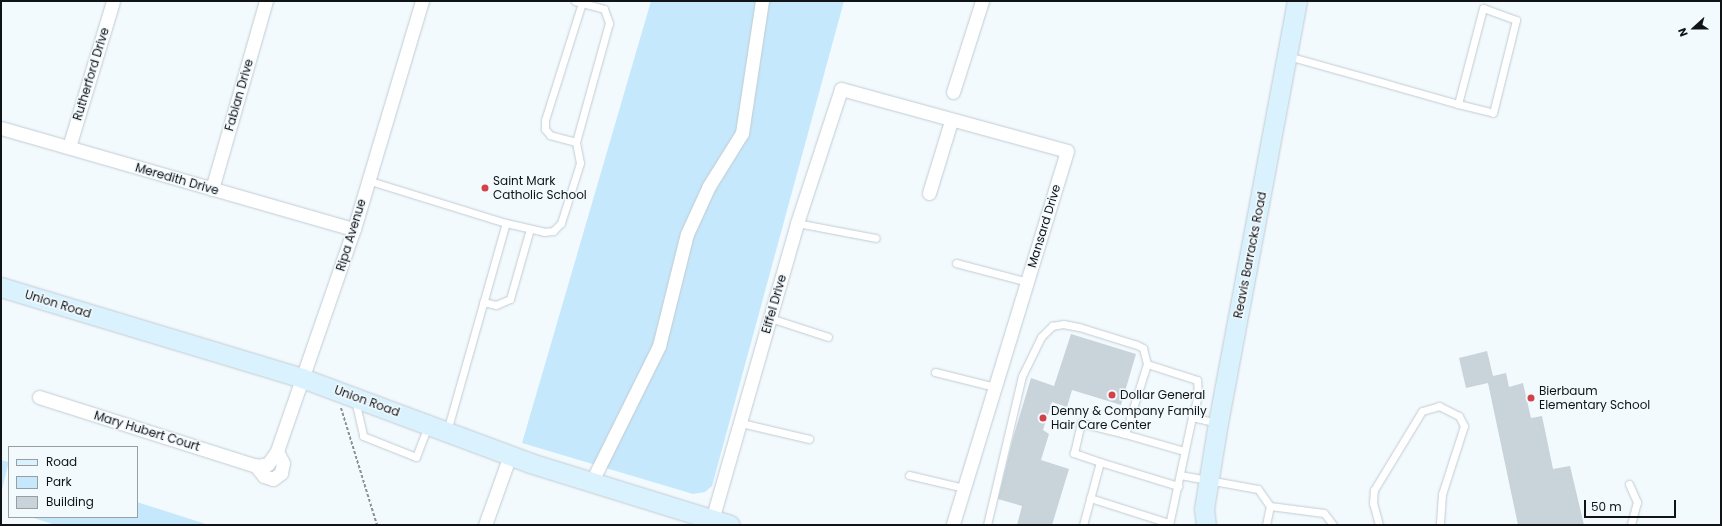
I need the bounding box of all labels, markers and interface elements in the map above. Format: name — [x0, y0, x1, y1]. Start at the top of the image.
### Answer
north arrow — [1674, 8, 1714, 48]
street label: Rutherford Drive — [70, 26, 112, 122]
text: N — [1674, 26, 1692, 39]
street label: Fabian Drive — [222, 57, 256, 133]
street label: Meredith Drive — [134, 160, 220, 198]
place label: Saint Mark Catholic School — [493, 174, 587, 202]
marker: Saint Mark Catholic School — [480, 183, 490, 193]
street label: Mansard Drive — [1024, 183, 1064, 269]
street label: Reavis Barracks Road — [1231, 190, 1269, 320]
street label: Ripa Avenue — [333, 197, 369, 273]
street label: Eiffel Drive — [759, 273, 789, 335]
street label: Union Road — [23, 287, 93, 321]
street label: Union Road — [332, 383, 402, 419]
place label: Bierbaum Elementary School — [1539, 384, 1650, 412]
place label: Dollar General — [1120, 388, 1205, 402]
marker: Dollar General — [1107, 390, 1117, 400]
marker: Bierbaum Elementary School — [1526, 393, 1536, 403]
place label: Denny & Company Family Hair Care Center — [1051, 404, 1207, 432]
street label: Mary Hubert Court — [92, 408, 202, 454]
marker: Denny & Company Family Hair Care Center — [1038, 413, 1048, 423]
legend — [8, 446, 138, 518]
text: Road — [46, 453, 77, 470]
text: Park — [46, 473, 72, 490]
scale bar — [1586, 492, 1678, 518]
text: Building — [46, 493, 94, 510]
text: 50 m — [1591, 498, 1622, 515]

